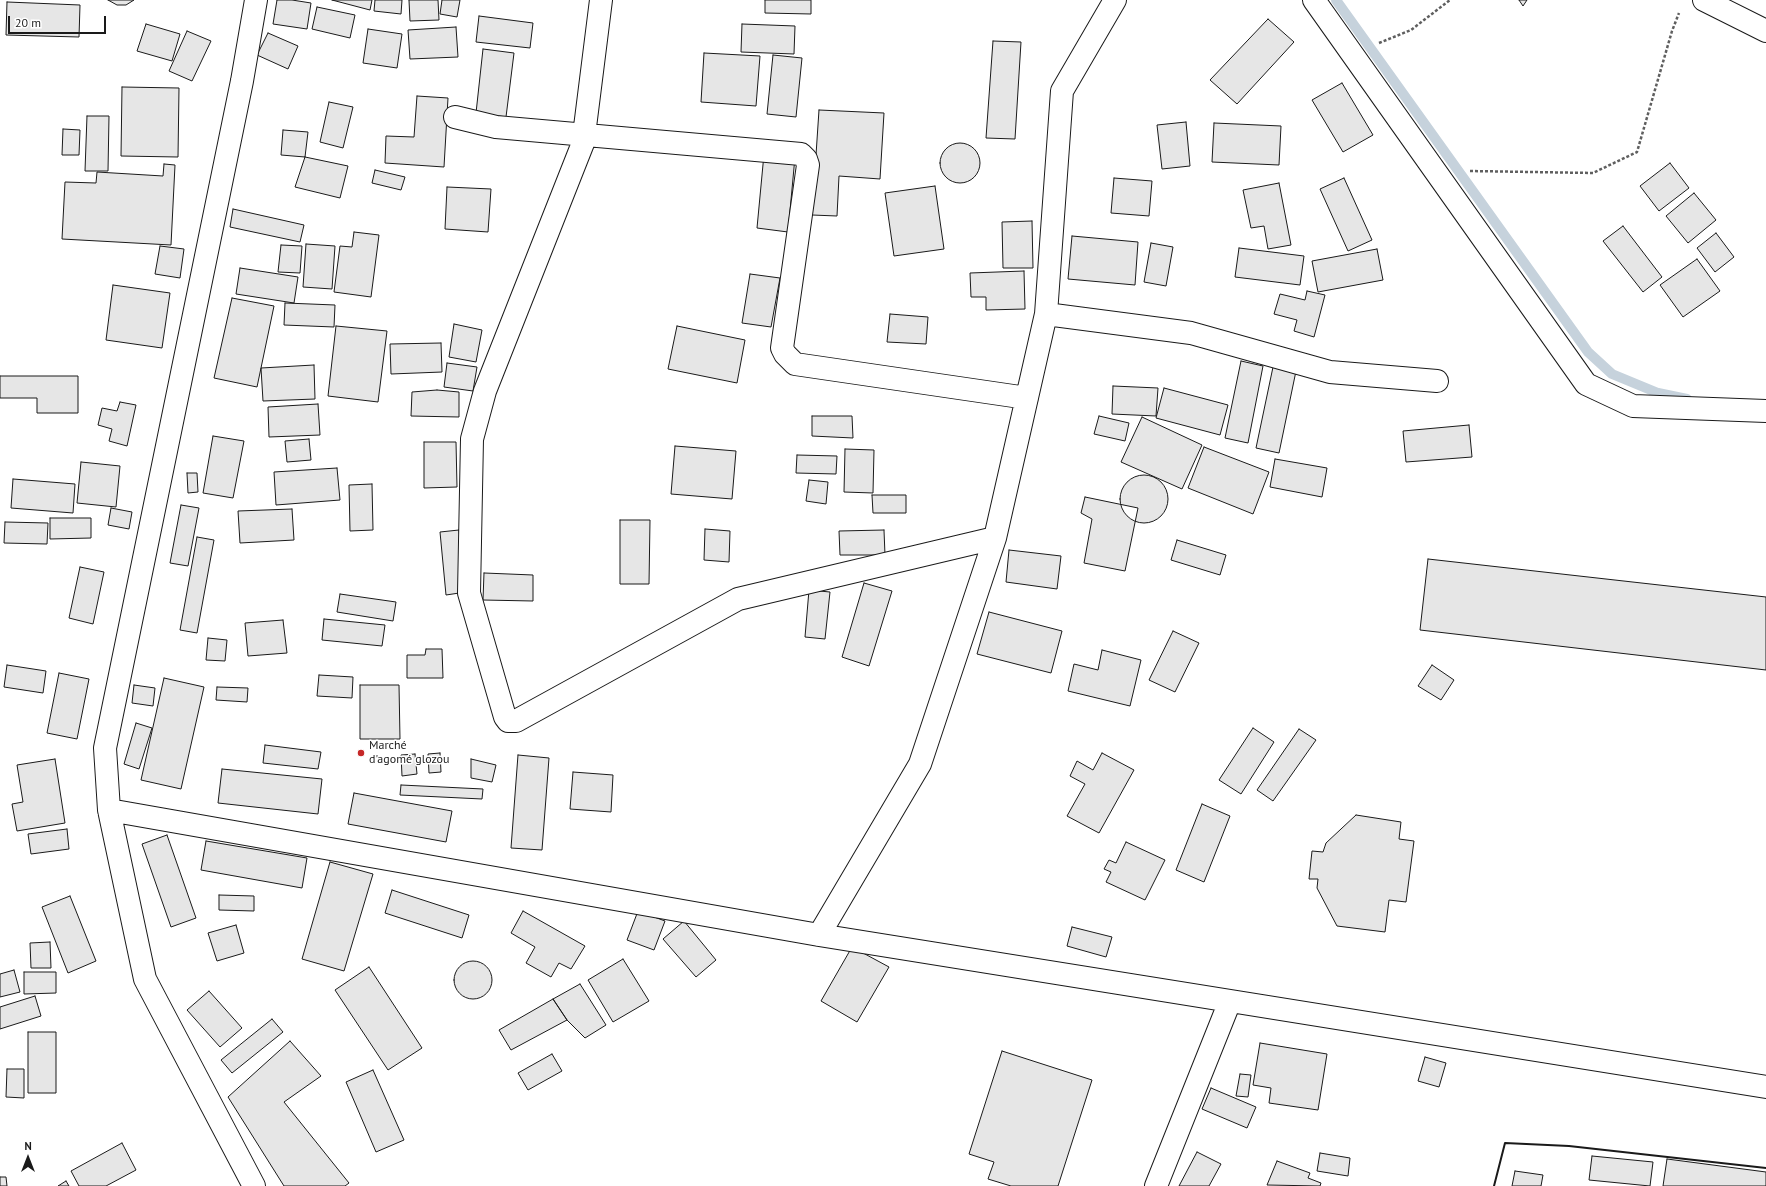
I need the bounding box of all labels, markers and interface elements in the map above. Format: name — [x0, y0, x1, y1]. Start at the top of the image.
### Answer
scale bar — [10, 8, 108, 34]
text: 20 m — [15, 15, 41, 30]
place label: Marché d'agomé glozou — [369, 739, 449, 767]
marker: Marché d'agomé glozou — [356, 748, 366, 758]
north arrow — [8, 1138, 48, 1178]
text: N — [24, 1139, 32, 1153]

